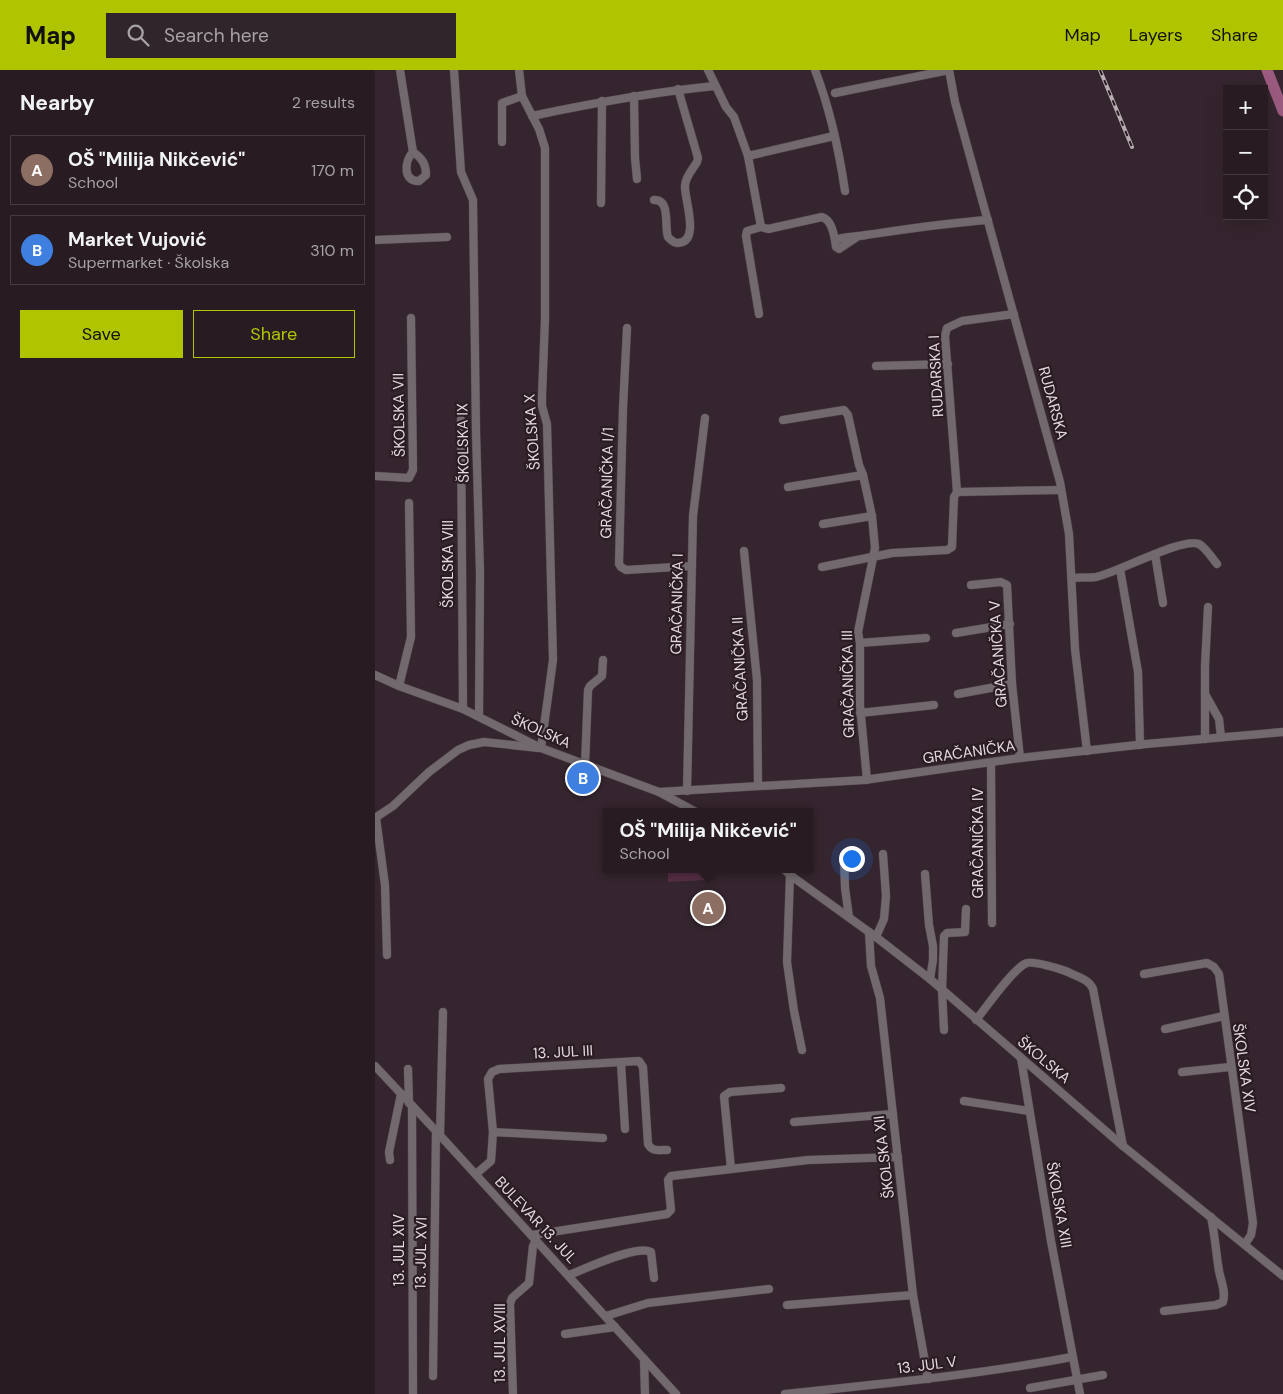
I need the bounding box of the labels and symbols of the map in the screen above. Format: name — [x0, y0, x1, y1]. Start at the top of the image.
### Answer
street label: RUDARSKA I — [924, 334, 948, 418]
street label: RUDARSKA — [1034, 364, 1072, 442]
street label: ŠKOLSKA VII — [388, 373, 410, 457]
street label: ŠKOLSKA X — [519, 393, 545, 471]
street label: ŠKOLSKA IX — [452, 403, 474, 483]
street label: GRAČANIČKA I/1 — [596, 427, 618, 539]
street label: ŠKOLSKA VIII — [438, 520, 458, 608]
street label: GRAČANIČKA I — [666, 553, 688, 655]
street label: GRAČANIČKA V — [984, 600, 1012, 708]
street label: GRAČANIČKA II — [727, 616, 753, 722]
street label: GRAČANIČKA III — [837, 630, 859, 738]
street label: ŠKOLSKA — [508, 709, 574, 753]
street label: GRAČANIČKA — [921, 736, 1017, 768]
pin: B — [567, 759, 599, 797]
street label: GRAČANIČKA IV — [968, 788, 988, 899]
your location — [839, 846, 865, 872]
pin: A — [692, 889, 724, 927]
street label: ŠKOLSKA XIV — [1228, 1022, 1260, 1114]
street label: ŠKOLSKA — [1013, 1032, 1075, 1088]
street label: 13. JUL III — [532, 1040, 594, 1064]
street label: ŠKOLSKA XII — [869, 1114, 899, 1200]
street label: ŠKOLSKA XIII — [1042, 1160, 1076, 1250]
street label: BULEVAR 13. JUL — [490, 1172, 582, 1268]
street label: 13. JUL XIV — [389, 1214, 409, 1286]
street label: 13. JUL XVI — [410, 1217, 432, 1289]
street label: 13. JUL XVIII — [490, 1303, 510, 1383]
street label: 13. JUL V — [896, 1351, 958, 1379]

